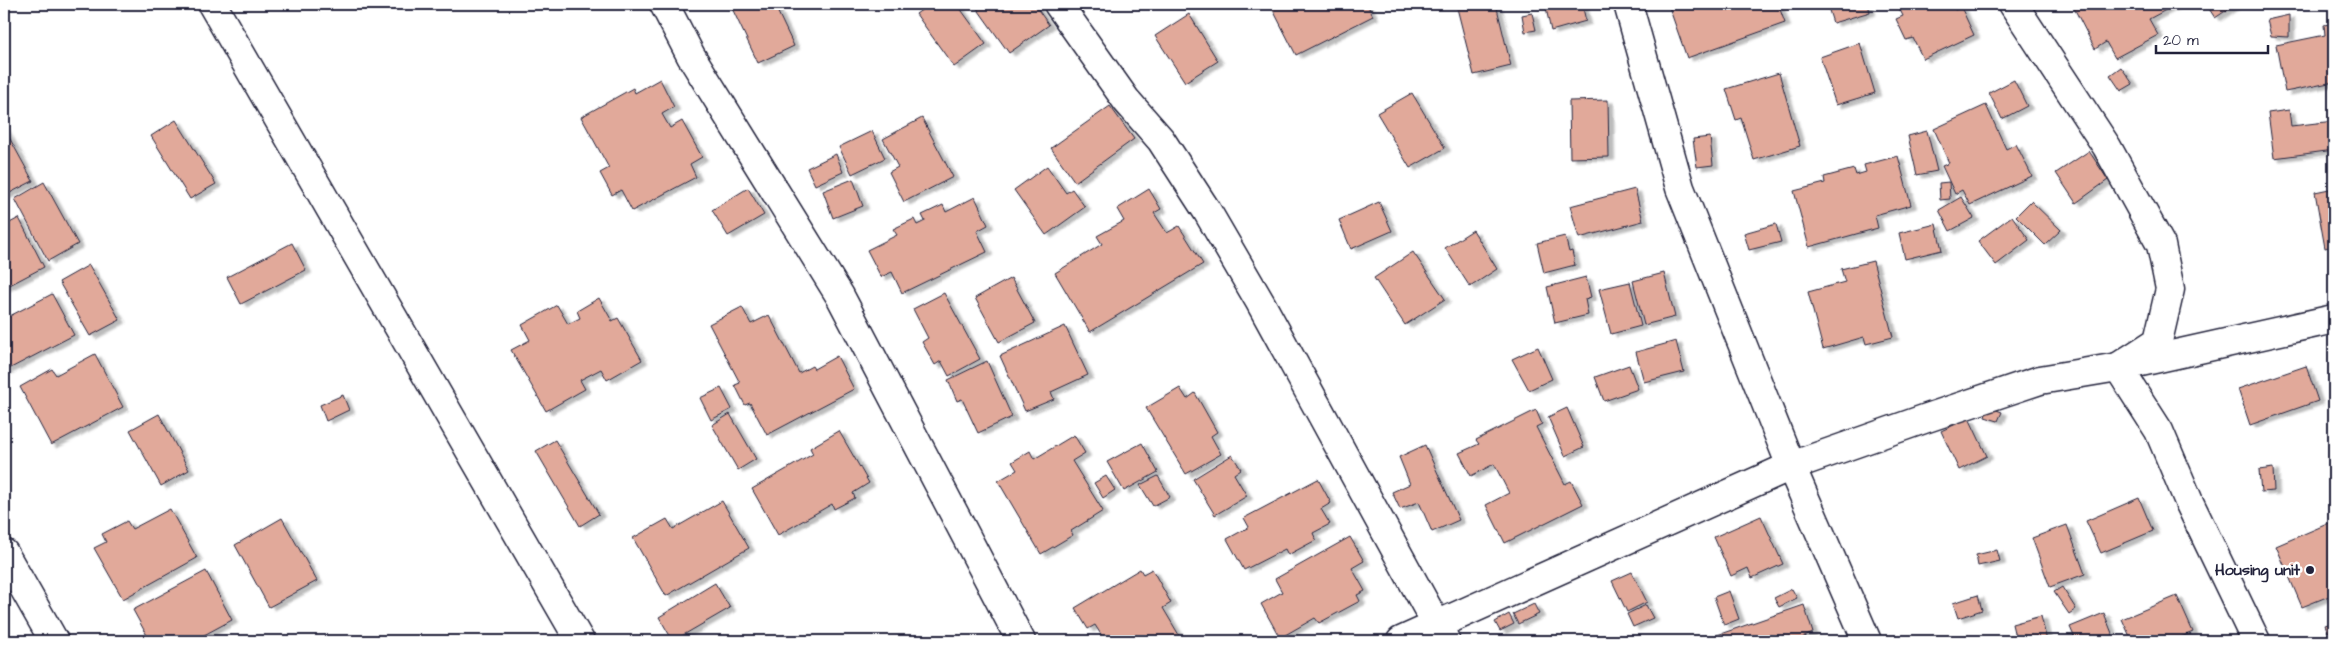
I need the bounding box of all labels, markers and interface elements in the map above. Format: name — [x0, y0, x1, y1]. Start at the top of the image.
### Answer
scale bar — [2156, 22, 2268, 54]
text: 20 m — [2163, 30, 2199, 51]
place label: Housing unit — [2215, 559, 2301, 583]
marker: Housing unit — [2304, 564, 2316, 576]

